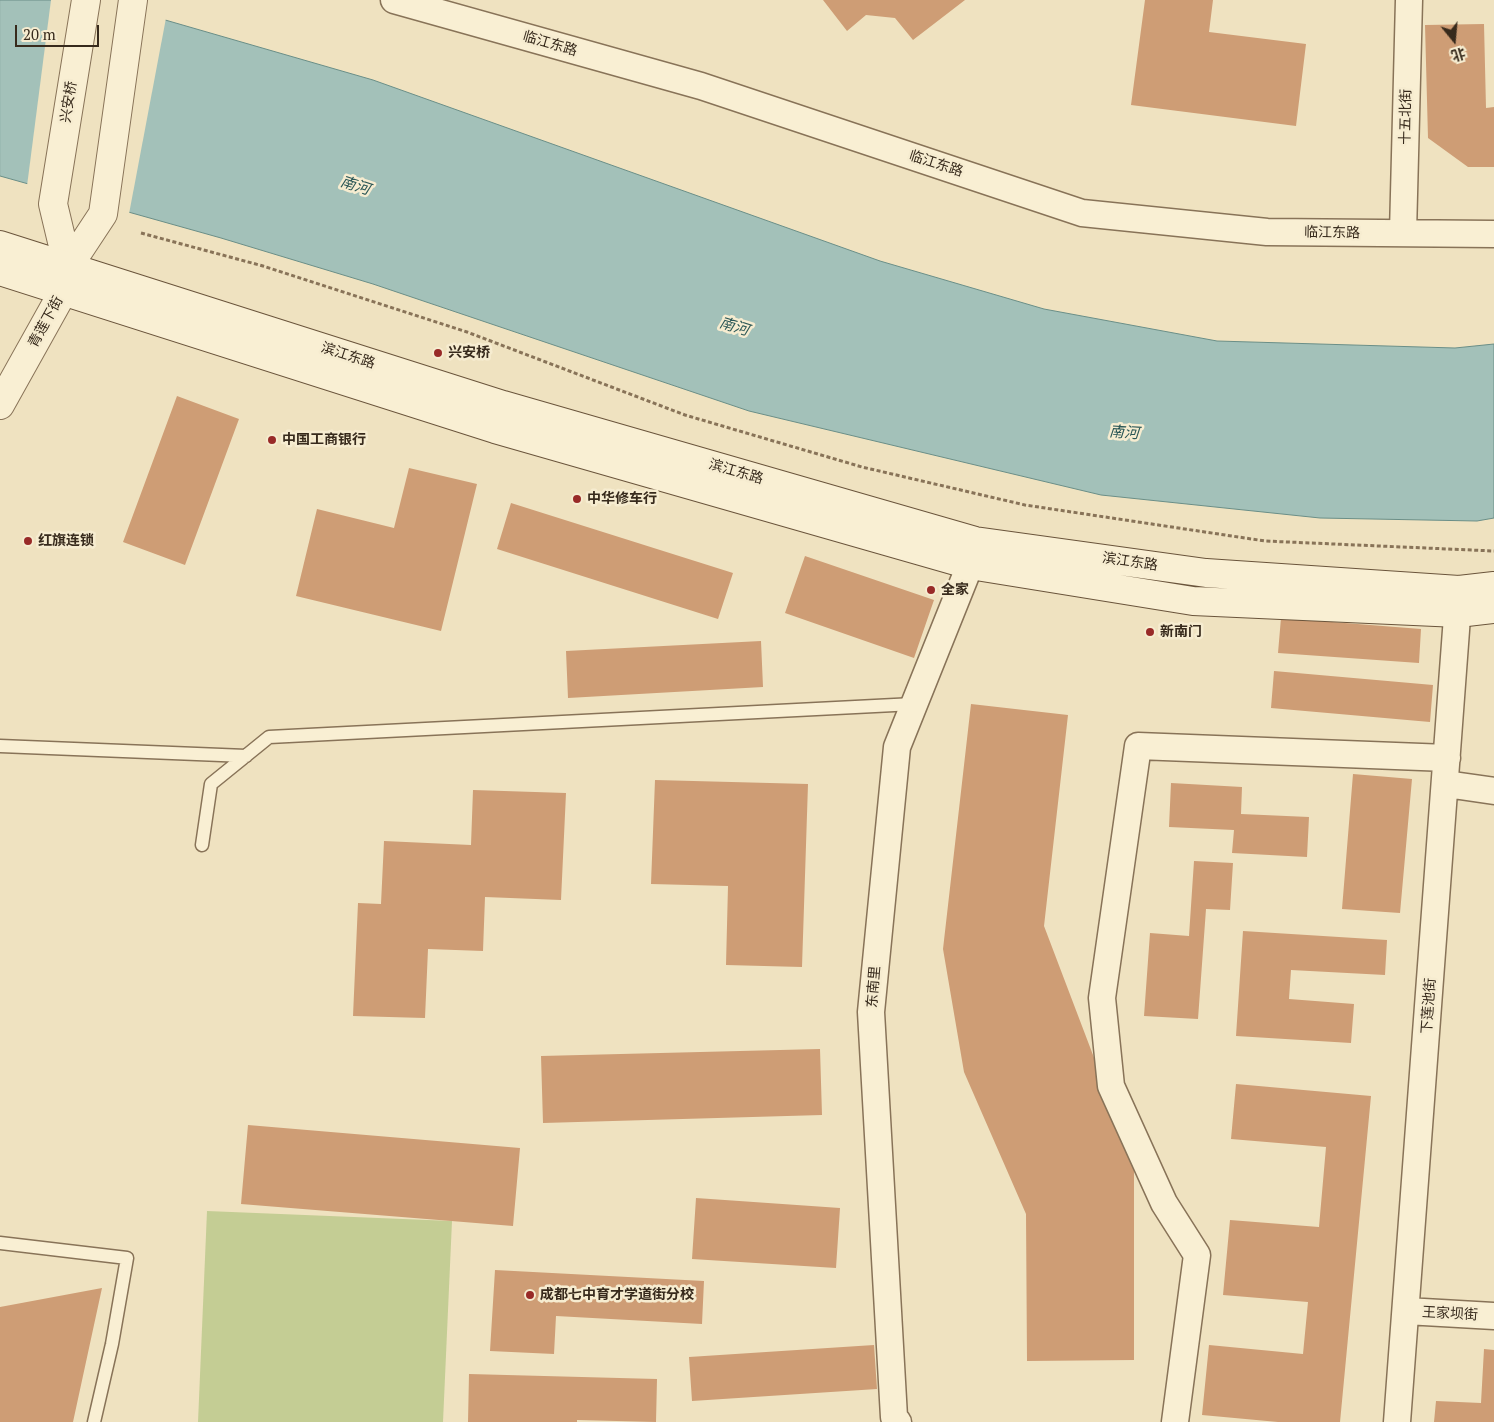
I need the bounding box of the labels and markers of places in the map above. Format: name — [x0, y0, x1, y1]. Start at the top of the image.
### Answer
place label: 兴安桥 — [448, 345, 490, 361]
marker: 兴安桥 — [432, 347, 444, 359]
place label: 中国工商银行 — [282, 432, 366, 448]
marker: 中国工商银行 — [266, 434, 278, 446]
place label: 中华修车行 — [587, 491, 657, 507]
marker: 中华修车行 — [571, 493, 583, 505]
place label: 红旗连锁 — [38, 533, 94, 549]
marker: 红旗连锁 — [22, 535, 34, 547]
place label: 全家 — [941, 582, 969, 598]
marker: 全家 — [925, 584, 937, 596]
place label: 新南门 — [1160, 624, 1202, 640]
marker: 新南门 — [1144, 626, 1156, 638]
place label: 成都七中育才学道街分校 — [540, 1287, 694, 1303]
marker: 成都七中育才学道街分校 — [524, 1289, 536, 1301]

